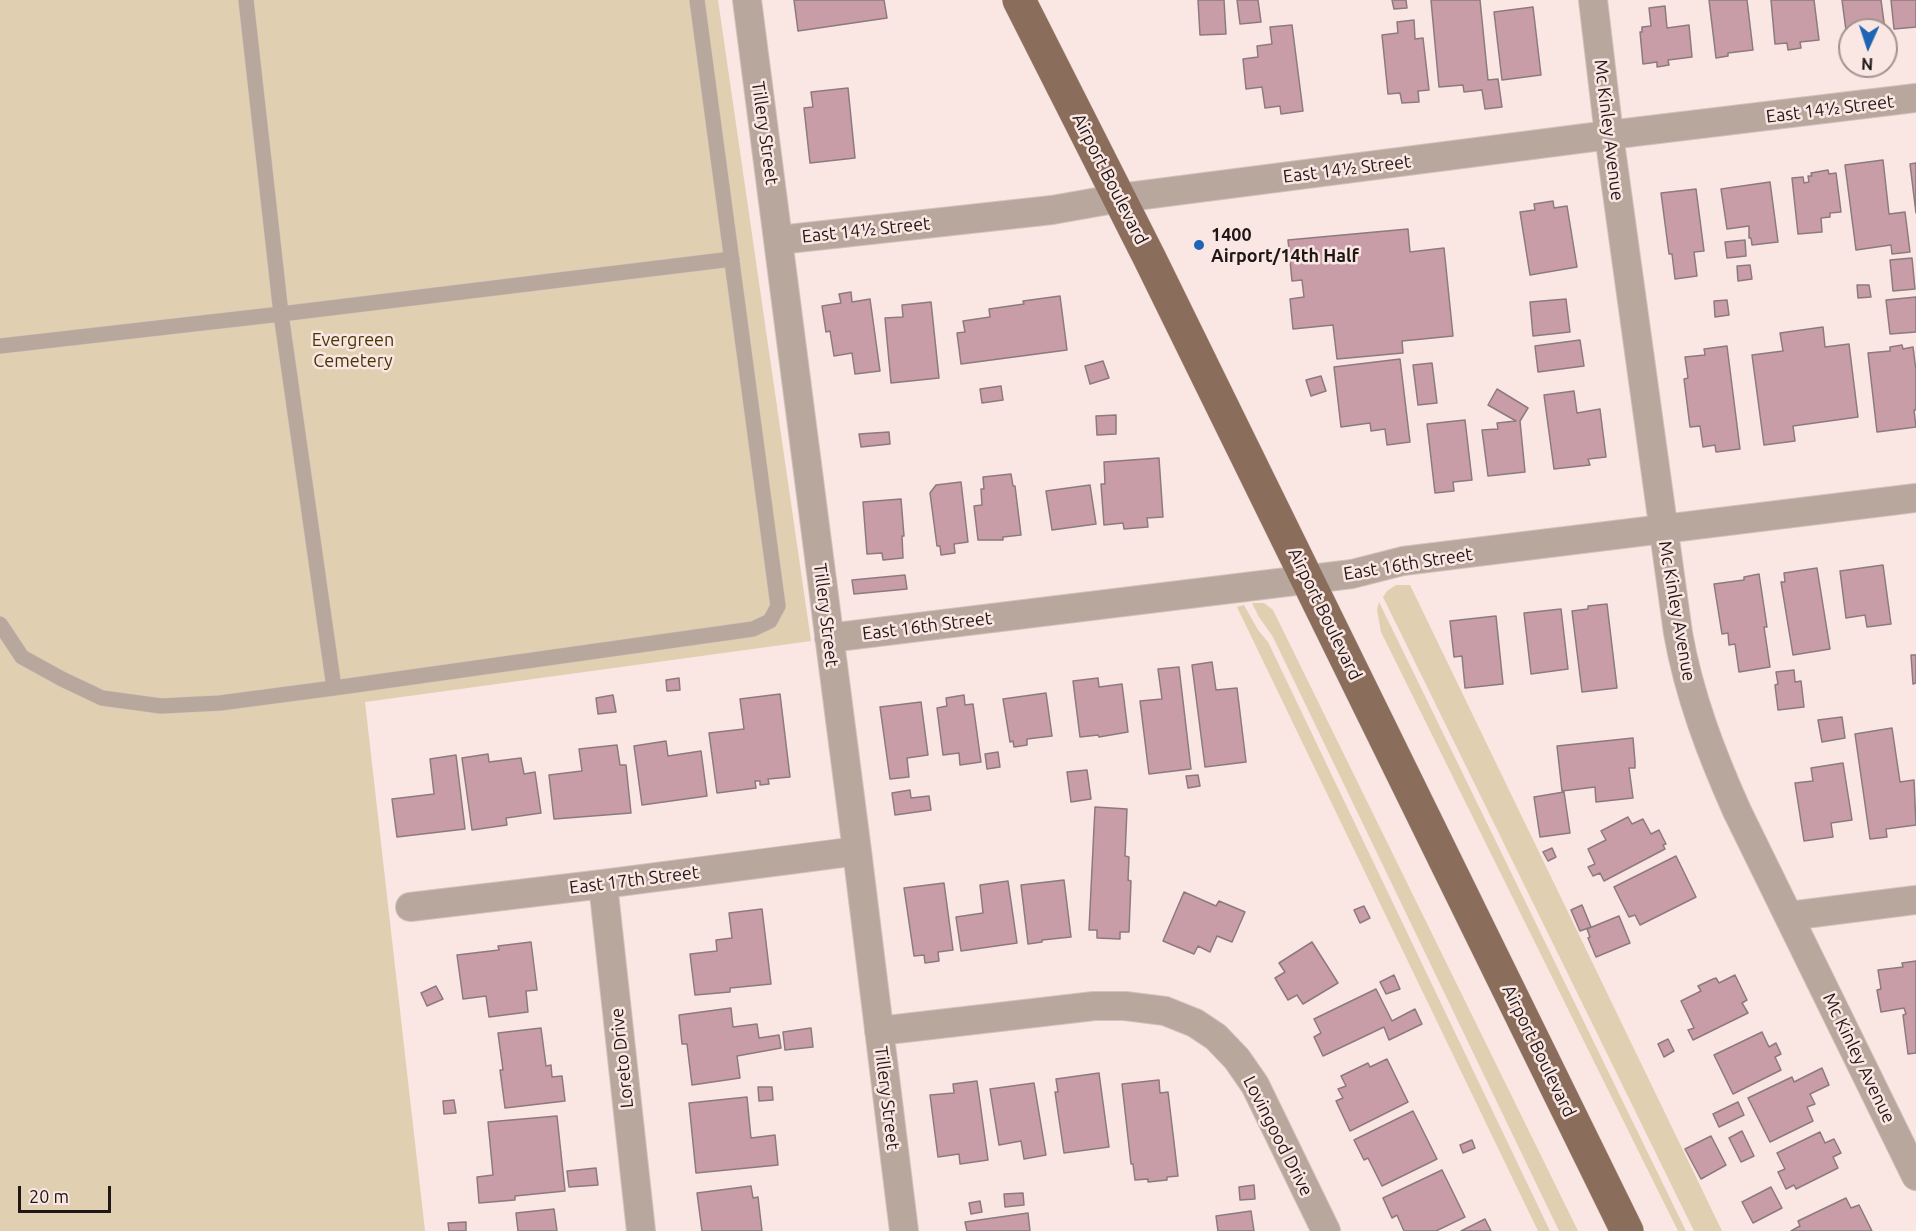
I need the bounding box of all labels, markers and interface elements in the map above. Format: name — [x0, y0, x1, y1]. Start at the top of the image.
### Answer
north arrow — [1838, 18, 1898, 78]
text: N — [1861, 55, 1874, 73]
street label: Mc Kinley Avenue — [1590, 58, 1628, 202]
street label: Tillery Street — [747, 80, 783, 186]
street label: East 14½ Street — [1765, 90, 1895, 128]
street label: Airport Boulevard — [1068, 110, 1152, 248]
street label: East 14½ Street — [1282, 150, 1412, 188]
street label: East 14½ Street — [801, 213, 931, 247]
place label: 1400 Airport/14th Half — [1211, 224, 1359, 266]
marker: 1400 Airport/14th Half — [1192, 238, 1206, 252]
park label: Evergreen Cemetery — [312, 329, 394, 372]
street label: Mc Kinley Avenue — [1654, 539, 1700, 683]
street label: East 16th Street — [1342, 543, 1474, 585]
street label: Airport Boulevard — [1284, 544, 1366, 684]
street label: Tillery Street — [809, 562, 843, 668]
street label: East 16th Street — [861, 607, 993, 645]
street label: East 17th Street — [568, 861, 700, 899]
street label: Airport Boulevard — [1498, 981, 1580, 1121]
street label: Mc Kinley Avenue — [1818, 989, 1900, 1127]
street label: Loreto Drive — [606, 1007, 638, 1109]
street label: Tillery Street — [870, 1045, 904, 1151]
street label: Lovingood Drive — [1238, 1072, 1318, 1200]
scale bar — [21, 1174, 114, 1212]
text: 20 m — [29, 1186, 69, 1206]

